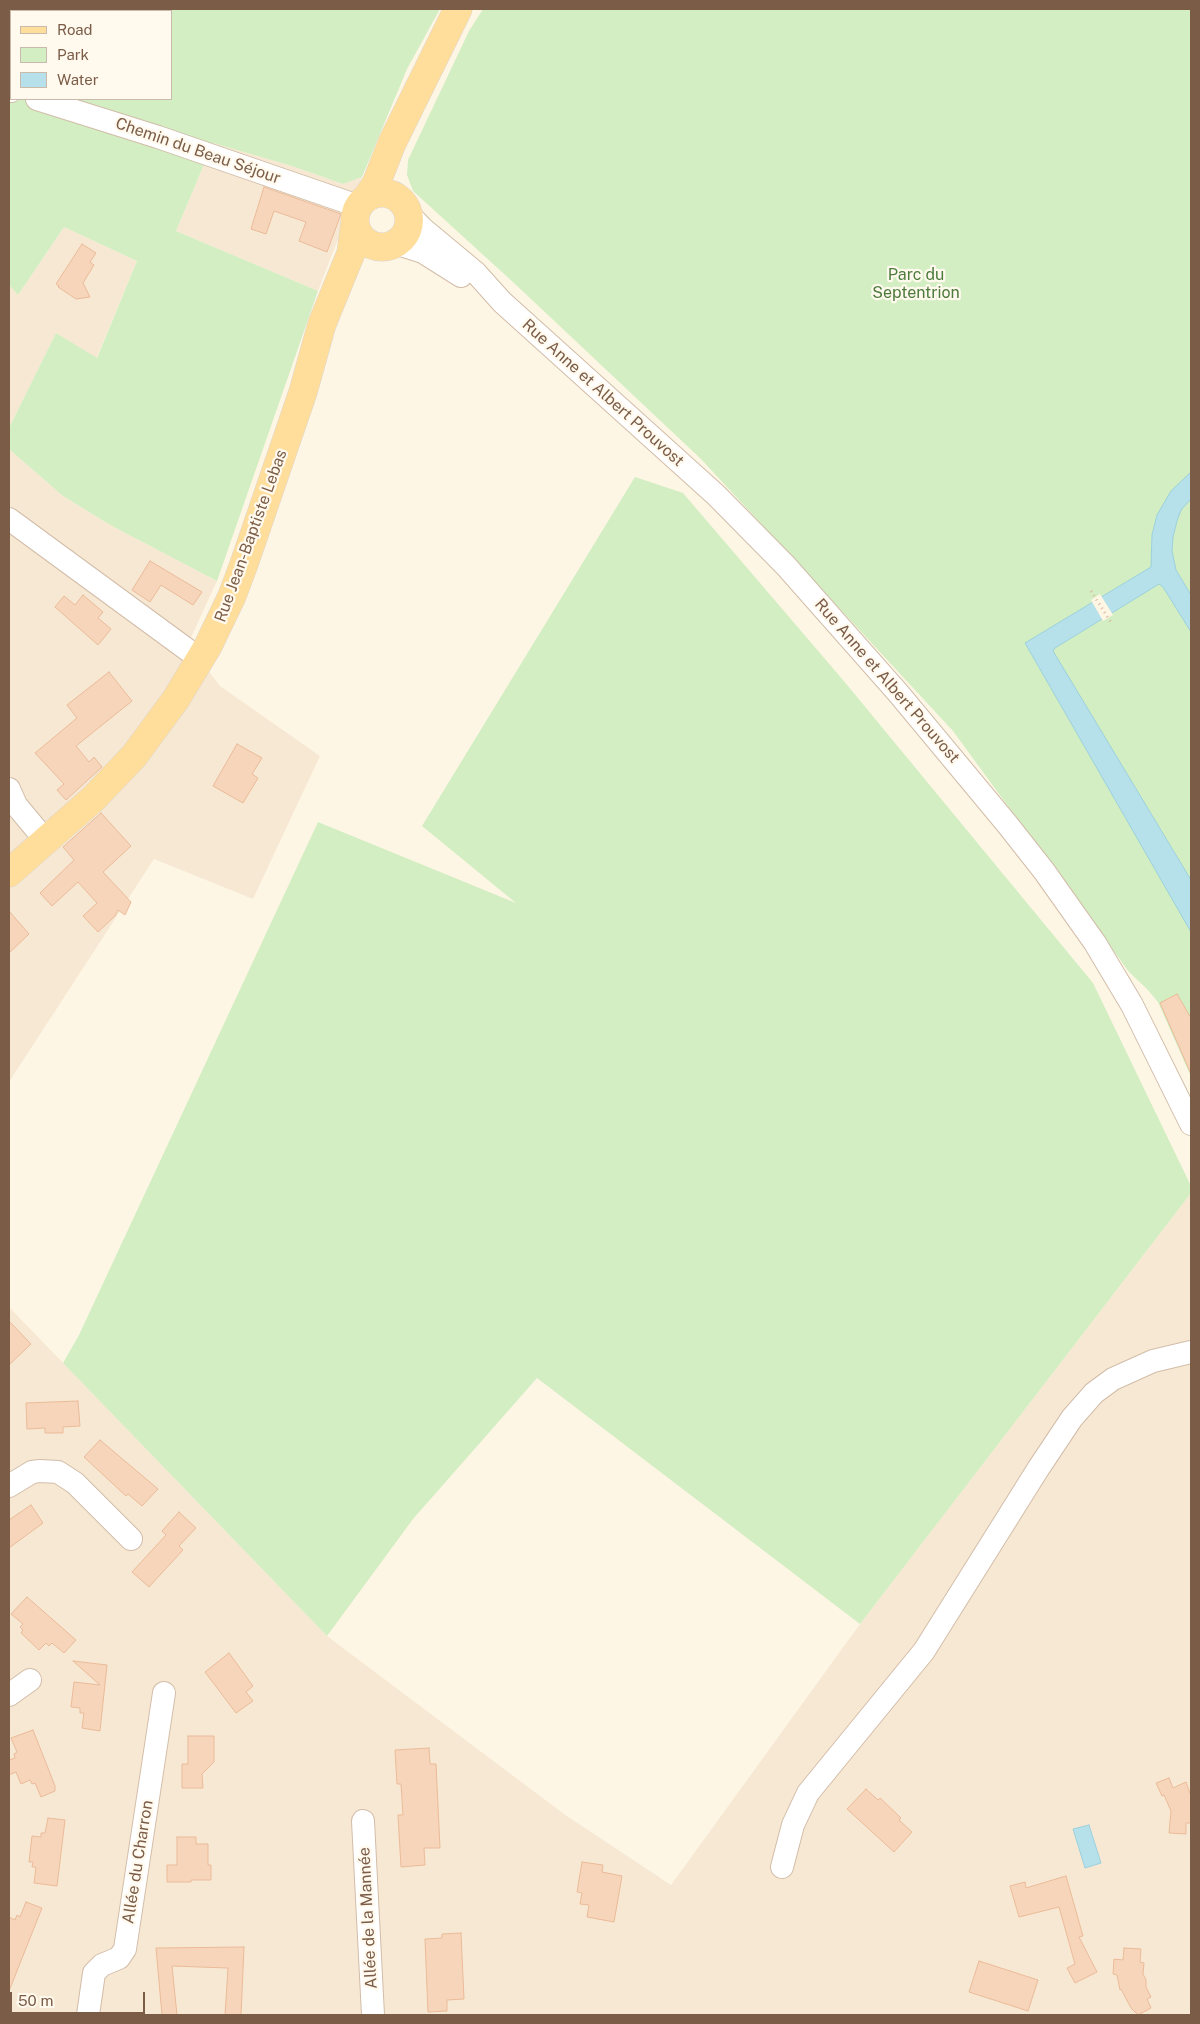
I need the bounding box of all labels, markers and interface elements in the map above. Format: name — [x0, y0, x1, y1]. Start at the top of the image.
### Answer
legend — [10, 10, 172, 100]
text: Road — [57, 21, 93, 38]
text: Park — [57, 46, 89, 63]
text: Water — [57, 71, 99, 88]
street label: Chemin du Beau Séjour — [113, 114, 283, 188]
park label: Parc du Septentrion — [872, 265, 960, 303]
street label: Rue Anne et Albert Prouvost — [518, 315, 688, 471]
street label: Rue Jean-Baptiste Lebas — [211, 447, 291, 625]
street label: Rue Anne et Albert Prouvost — [811, 595, 963, 767]
street label: Allée du Charron — [119, 1799, 157, 1925]
street label: Allée de la Mannée — [355, 1847, 381, 1989]
scale bar — [12, 1982, 148, 2014]
text: 50 m — [18, 1992, 53, 2009]

